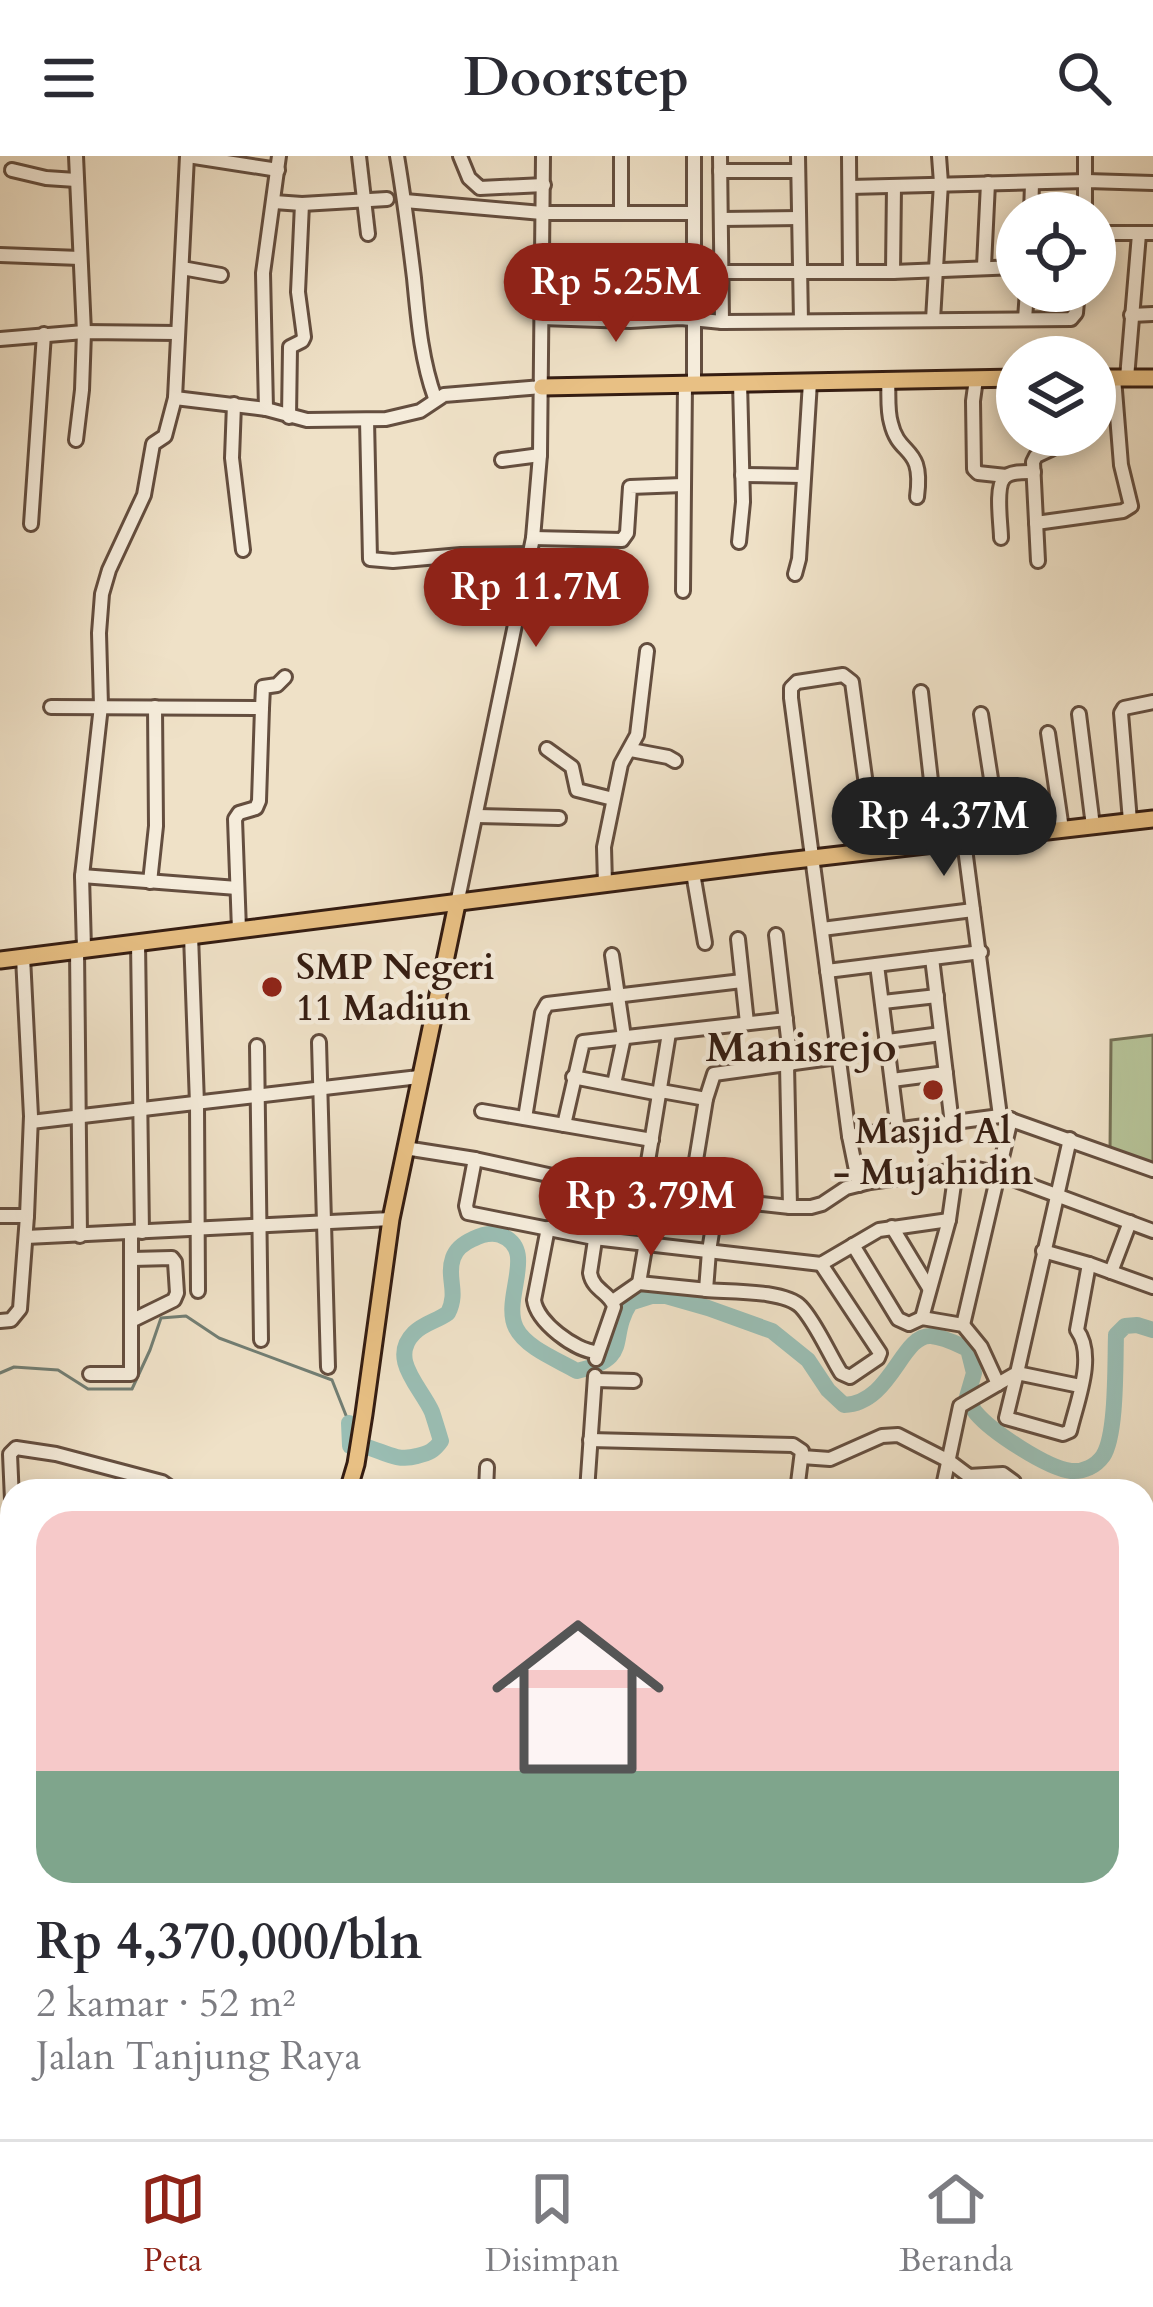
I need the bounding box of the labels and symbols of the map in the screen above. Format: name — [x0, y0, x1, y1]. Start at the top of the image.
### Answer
pin: Rp 5.25M — [492, 243, 740, 345]
pin: Rp 11.7M — [412, 548, 660, 650]
pin: Rp 4.37M — [820, 777, 1068, 879]
place label: SMP Negeri 11 Madiun — [296, 943, 494, 1033]
marker: SMP Negeri 11 Madiun — [259, 974, 285, 1000]
district label: Manisrejo — [705, 1019, 897, 1076]
marker: Masjid Al - Mujahidin — [920, 1077, 946, 1103]
place label: Masjid Al - Mujahidin — [833, 1107, 1033, 1197]
pin: Rp 3.79M — [527, 1157, 775, 1259]

